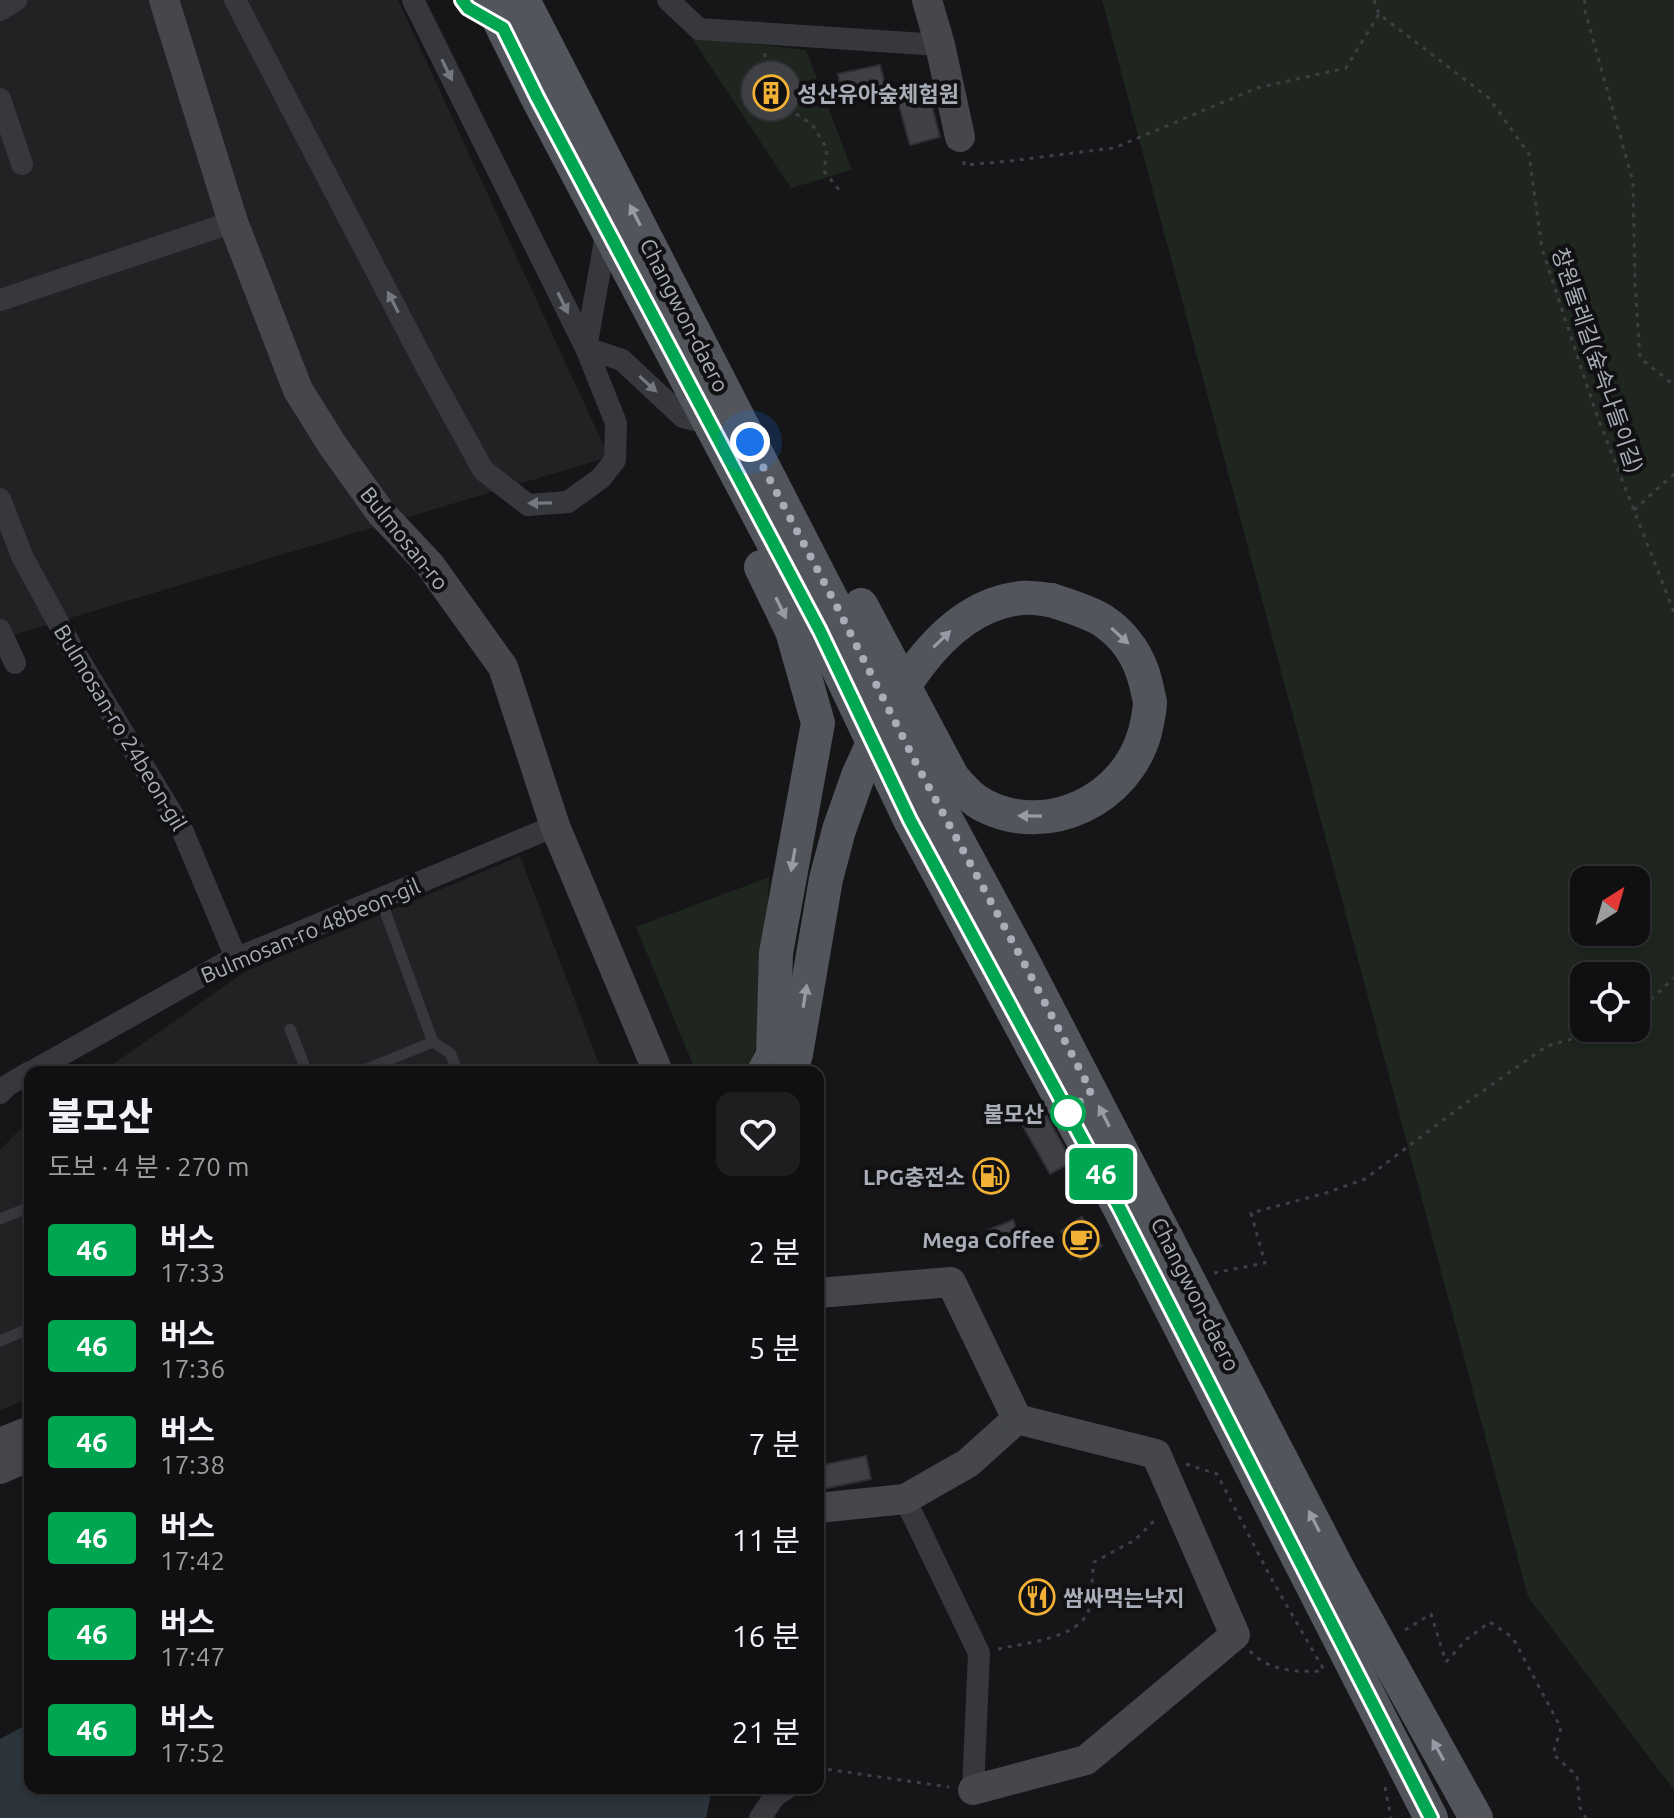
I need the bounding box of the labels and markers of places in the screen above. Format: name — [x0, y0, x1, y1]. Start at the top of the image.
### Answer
building icon: 성산유아숲체험원 — [752, 74, 790, 112]
place label: 성산유아숲체험원 — [797, 81, 959, 106]
marker: 불모산 — [1051, 1096, 1085, 1130]
place label: 불모산 — [983, 1101, 1044, 1126]
fuel station icon: LPG충전소 — [972, 1157, 1010, 1195]
place label: LPG충전소 — [863, 1164, 965, 1189]
cafe icon: Mega Coffee — [1062, 1220, 1100, 1258]
place label: Mega Coffee — [922, 1227, 1055, 1252]
restaurant icon: 쌈싸먹는낙지 — [1018, 1578, 1056, 1616]
place label: 쌈싸먹는낙지 — [1063, 1585, 1184, 1610]

